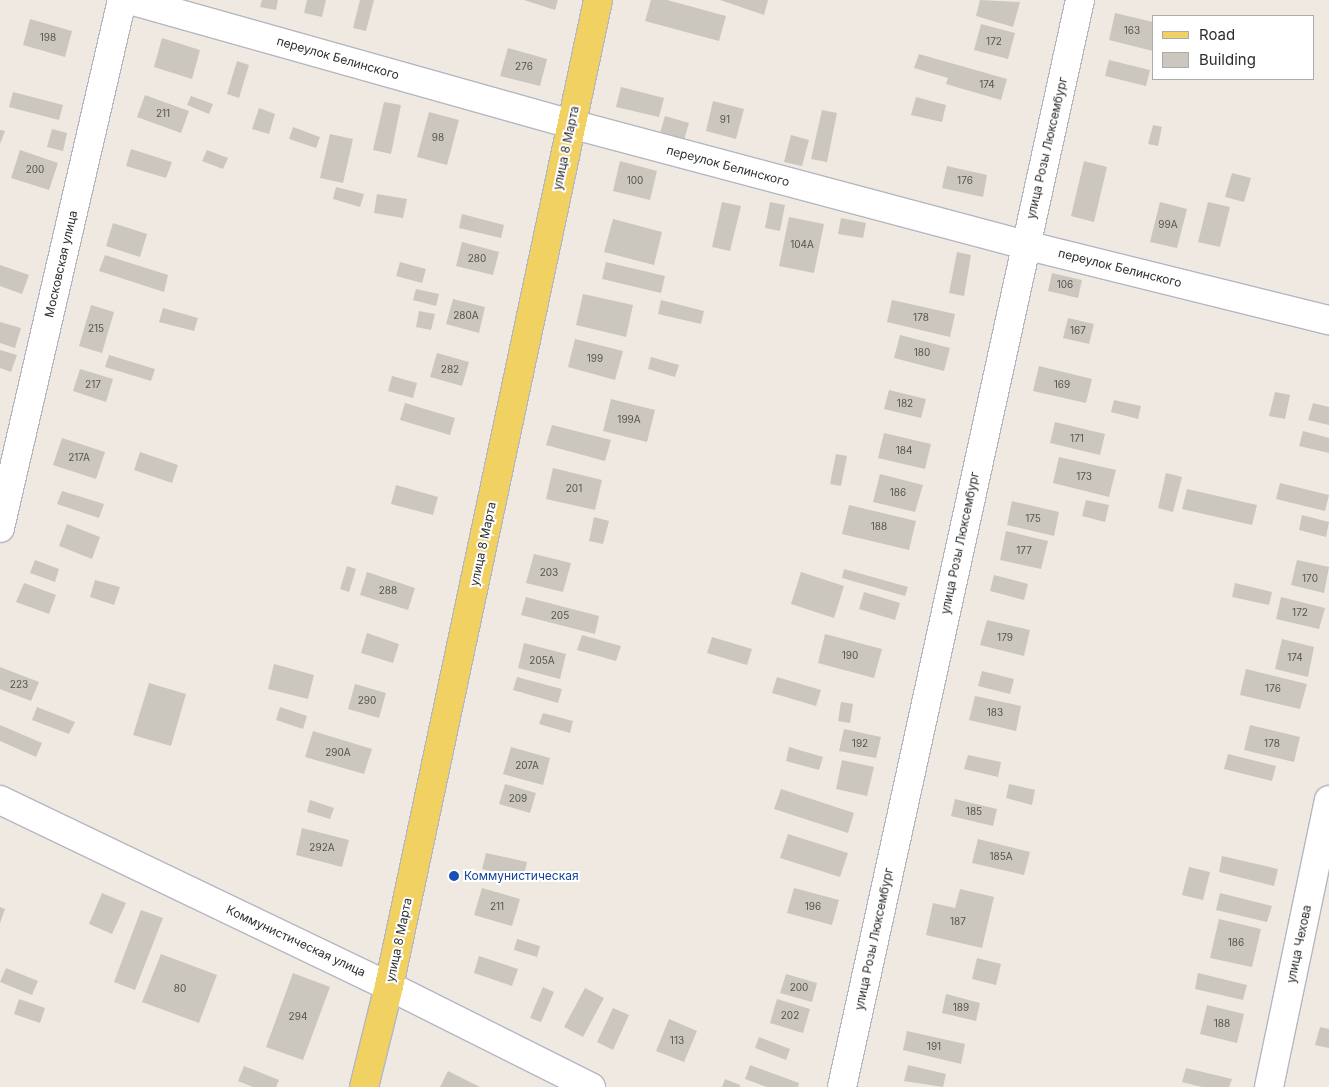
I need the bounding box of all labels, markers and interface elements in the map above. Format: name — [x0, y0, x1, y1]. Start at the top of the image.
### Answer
legend — [1152, 15, 1314, 80]
house number: 163 — [1124, 25, 1140, 37]
text: Road — [1199, 25, 1235, 44]
house number: 198 — [40, 32, 56, 44]
street label: переулок Белинского — [275, 34, 401, 82]
house number: 172 — [986, 36, 1002, 48]
text: Building — [1199, 50, 1256, 69]
house number: 276 — [515, 61, 533, 73]
street label: улица Розы Люксембург — [1024, 76, 1070, 220]
house number: 174 — [979, 79, 995, 91]
street label: улица 8 Марта — [550, 105, 582, 191]
house number: 211 — [156, 108, 170, 120]
house number: 91 — [720, 114, 730, 126]
house number: 98 — [432, 132, 444, 144]
street label: переулок Белинского — [665, 143, 791, 189]
house number: 200 — [26, 164, 44, 176]
house number: 100 — [627, 175, 643, 187]
house number: 176 — [957, 175, 973, 187]
street label: Московская улица — [42, 209, 80, 319]
house number: 99А — [1158, 219, 1178, 231]
house number: 104А — [790, 239, 814, 251]
street label: переулок Белинского — [1057, 246, 1183, 290]
house number: 280 — [468, 253, 486, 265]
house number: 106 — [1057, 279, 1073, 291]
house number: 280А — [453, 310, 479, 322]
house number: 178 — [913, 312, 929, 324]
house number: 215 — [88, 323, 104, 335]
house number: 167 — [1070, 325, 1086, 337]
house number: 180 — [914, 347, 930, 359]
house number: 199 — [587, 353, 603, 365]
house number: 282 — [441, 364, 459, 376]
house number: 217 — [85, 379, 101, 391]
house number: 169 — [1054, 379, 1070, 391]
house number: 182 — [897, 398, 913, 410]
house number: 199А — [617, 414, 641, 426]
house number: 171 — [1070, 433, 1084, 445]
house number: 184 — [896, 445, 912, 457]
house number: 217А — [68, 452, 90, 464]
street label: улица Розы Люксембург — [938, 470, 982, 616]
house number: 173 — [1076, 471, 1092, 483]
house number: 201 — [566, 483, 582, 495]
house number: 186 — [890, 487, 906, 499]
street label: улица 8 Марта — [467, 501, 499, 587]
house number: 175 — [1025, 513, 1041, 525]
house number: 188 — [871, 521, 887, 533]
house number: 177 — [1016, 545, 1032, 557]
house number: 203 — [540, 567, 558, 579]
house number: 170 — [1302, 573, 1318, 585]
house number: 288 — [379, 585, 397, 597]
house number: 172 — [1292, 607, 1308, 619]
house number: 205 — [551, 610, 569, 622]
house number: 179 — [997, 632, 1013, 644]
house number: 190 — [842, 650, 858, 662]
house number: 174 — [1287, 652, 1303, 664]
house number: 205А — [529, 655, 555, 667]
house number: 223 — [10, 679, 28, 691]
house number: 176 — [1265, 683, 1281, 695]
house number: 290 — [358, 695, 376, 707]
house number: 183 — [987, 707, 1003, 719]
house number: 192 — [852, 738, 868, 750]
house number: 178 — [1264, 738, 1280, 750]
house number: 290А — [325, 747, 351, 759]
house number: 207А — [515, 760, 539, 772]
house number: 209 — [509, 793, 527, 805]
house number: 185 — [966, 806, 982, 818]
house number: 292А — [309, 842, 335, 854]
house number: 185А — [989, 851, 1013, 863]
street label: улица Розы Люксембург — [852, 866, 896, 1012]
place label: Коммунистическая — [464, 869, 579, 883]
marker: Коммунистическая — [448, 870, 460, 882]
street label: улица 8 Марта — [383, 897, 415, 983]
house number: 211 — [490, 901, 504, 913]
house number: 196 — [805, 901, 821, 913]
street label: Коммунистическая улица — [224, 902, 368, 980]
street label: улица Чехова — [1284, 904, 1314, 984]
house number: 187 — [950, 916, 966, 928]
house number: 186 — [1228, 937, 1244, 949]
house number: 200 — [790, 982, 808, 994]
house number: 80 — [174, 983, 186, 995]
house number: 189 — [953, 1002, 969, 1014]
house number: 202 — [781, 1010, 799, 1022]
house number: 294 — [289, 1011, 307, 1023]
house number: 188 — [1214, 1018, 1230, 1030]
house number: 113 — [670, 1035, 684, 1047]
house number: 191 — [927, 1041, 941, 1053]

